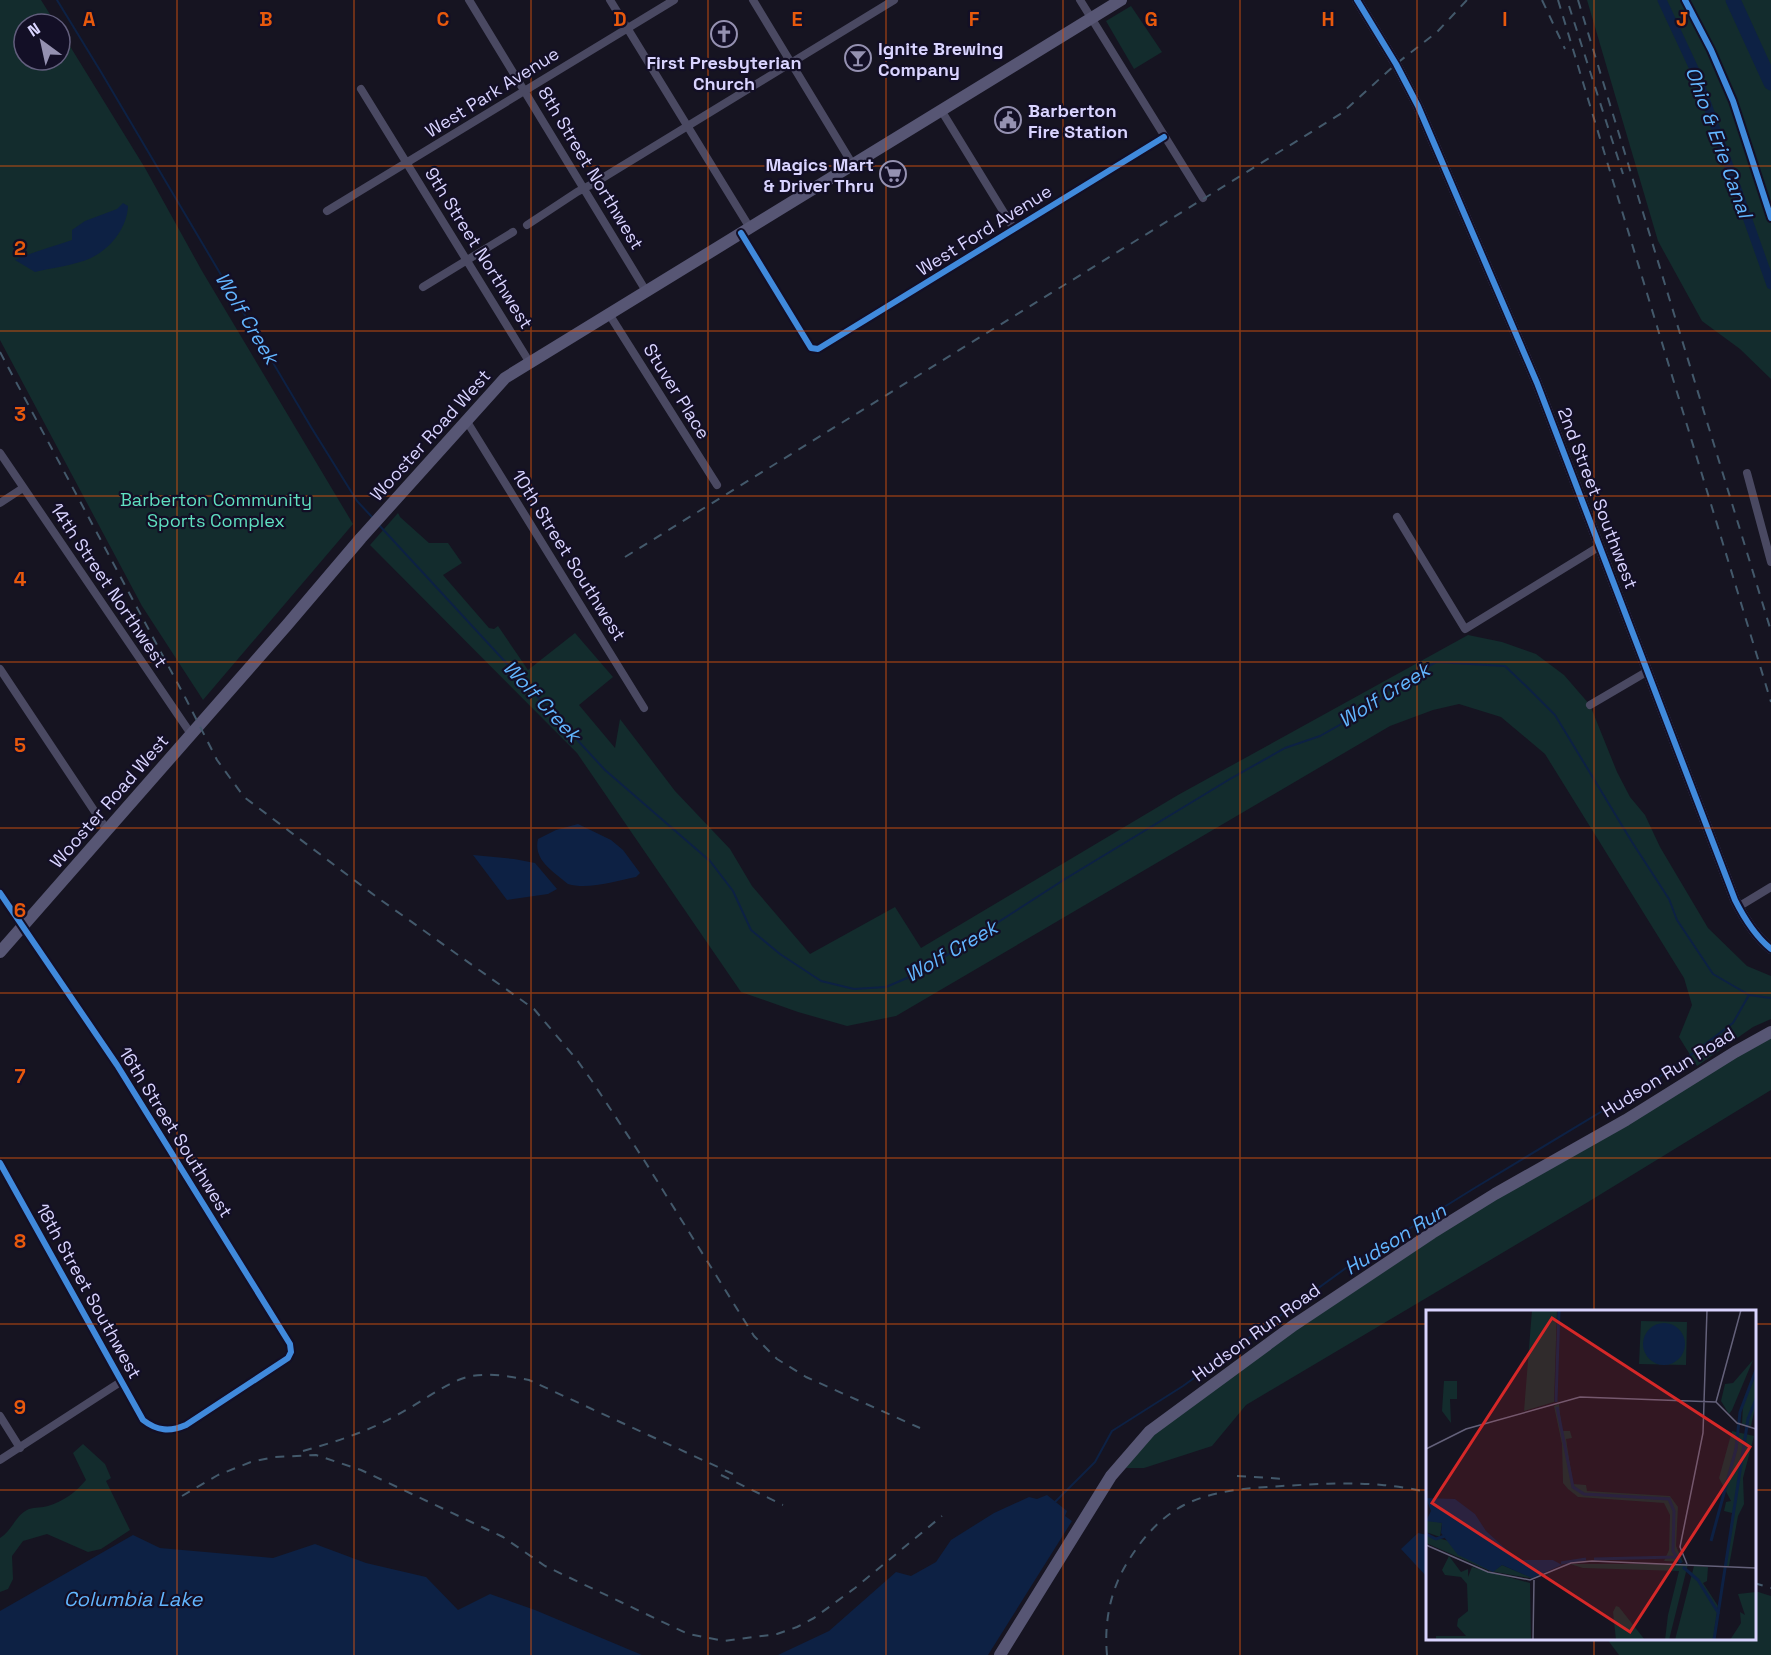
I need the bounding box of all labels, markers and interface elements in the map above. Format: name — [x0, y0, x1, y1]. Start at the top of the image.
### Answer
text: A — [83, 6, 96, 32]
text: B — [259, 6, 273, 32]
text: C — [437, 6, 450, 32]
text: D — [613, 6, 627, 32]
text: E — [791, 6, 803, 32]
text: F — [969, 6, 980, 32]
text: G — [1144, 6, 1158, 32]
text: H — [1321, 6, 1335, 32]
text: I — [1502, 6, 1508, 32]
text: J — [1676, 6, 1688, 32]
north arrow — [12, 12, 72, 72]
text: N — [24, 18, 44, 42]
church icon: First Presbyterian Church — [709, 19, 739, 49]
place label: Ignite Brewing Company — [878, 37, 1004, 81]
street label: West Park Avenue — [421, 42, 563, 142]
bar icon: Ignite Brewing Company — [843, 43, 873, 73]
place label: First Presbyterian Church — [646, 51, 802, 95]
water label: Ohio & Erie Canal — [1680, 63, 1759, 223]
street label: 8th Street Northwest — [533, 82, 649, 254]
place label: Barberton Fire Station — [1028, 99, 1128, 143]
public building icon: Barberton Fire Station — [993, 105, 1023, 135]
place label: Magics Mart & Driver Thru — [764, 153, 874, 197]
supermarket icon: Magics Mart & Driver Thru — [878, 159, 908, 189]
street label: 9th Street Northwest — [420, 163, 538, 333]
street label: West Ford Avenue — [912, 179, 1056, 281]
text: 2 — [14, 235, 26, 261]
water label: Wolf Creek — [209, 267, 286, 371]
street label: Stuver Place — [638, 339, 716, 443]
street label: Wooster Road West — [365, 364, 495, 506]
text: 3 — [14, 401, 26, 427]
street label: 2nd Street Southwest — [1553, 404, 1643, 592]
street label: 10th Street Southwest — [507, 465, 631, 645]
park label: Barberton Community Sports Complex — [120, 488, 312, 532]
street label: 14th Street Northwest — [45, 498, 173, 672]
text: 4 — [14, 566, 27, 592]
water label: Wolf Creek — [497, 654, 588, 749]
water label: Wolf Creek — [1333, 656, 1436, 733]
street label: Wooster Road West — [45, 730, 173, 872]
text: 5 — [14, 732, 26, 758]
text: 6 — [14, 897, 26, 923]
water label: Wolf Creek — [900, 913, 1004, 988]
street label: Hudson Run Road — [1597, 1022, 1739, 1122]
street label: 16th Street Southwest — [114, 1042, 238, 1222]
text: 7 — [14, 1063, 26, 1089]
water label: Hudson Run — [1339, 1197, 1452, 1281]
street label: 18th Street Southwest — [31, 1199, 147, 1383]
text: 8 — [14, 1228, 26, 1254]
street label: Hudson Run Road — [1187, 1278, 1325, 1386]
inset map — [1426, 1310, 1756, 1640]
text: 9 — [14, 1394, 26, 1420]
water label: Columbia Lake — [64, 1586, 203, 1612]

